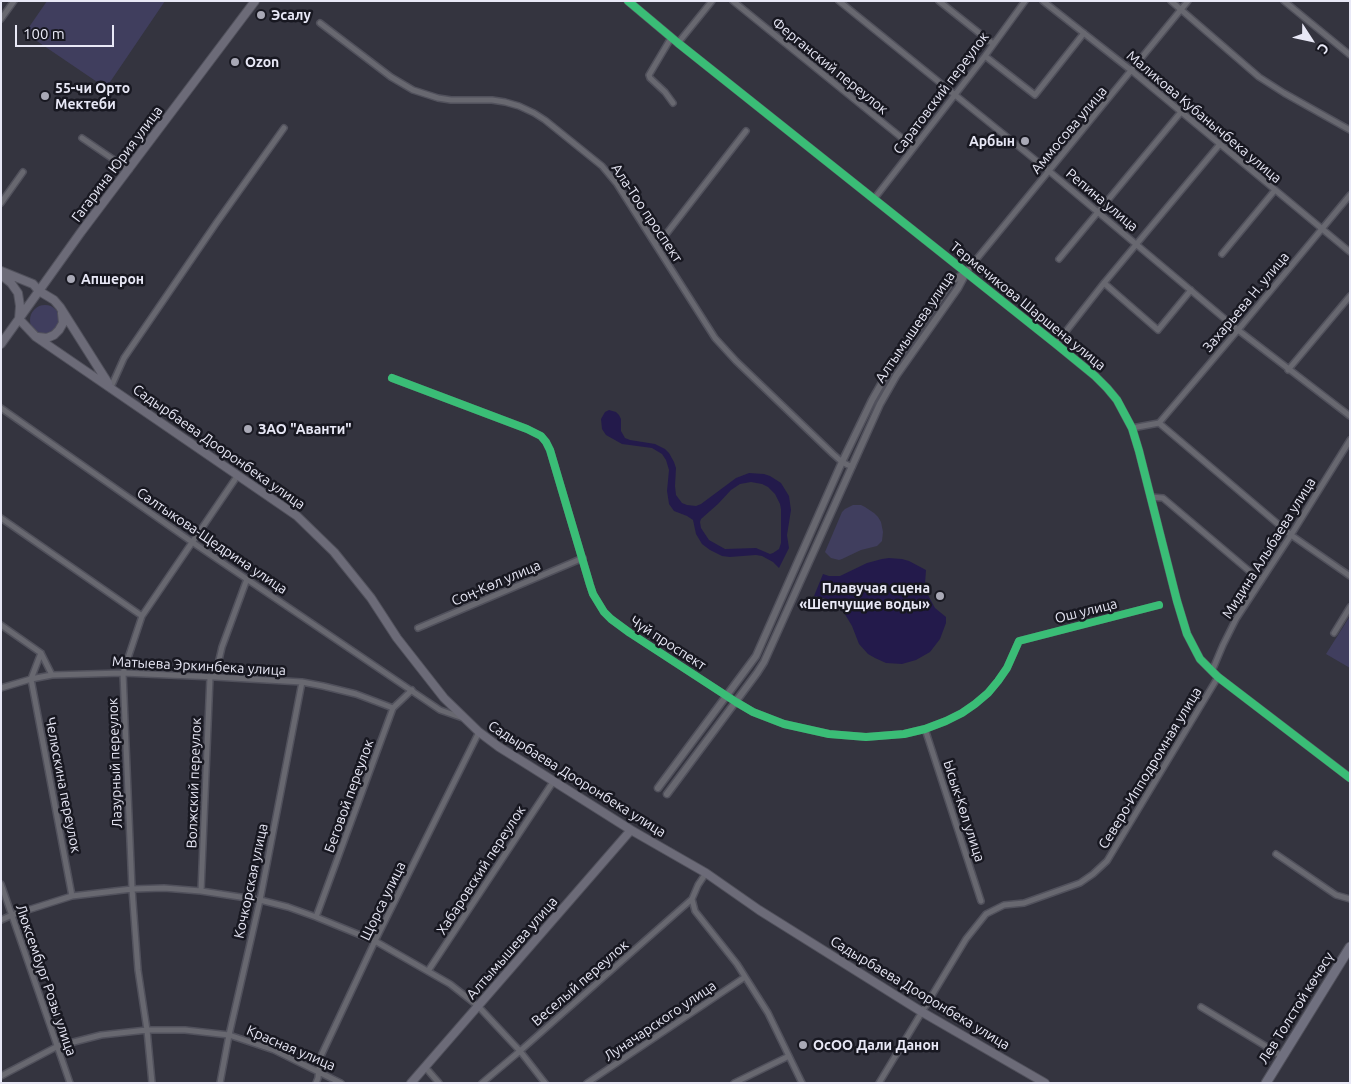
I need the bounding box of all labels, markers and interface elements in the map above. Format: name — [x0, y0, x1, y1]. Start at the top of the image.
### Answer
place label: Эсалу — [271, 7, 311, 23]
marker: Эсалу — [255, 9, 267, 21]
street label: Ферганский переулок — [769, 14, 891, 118]
scale bar — [18, 15, 116, 47]
north arrow — [1286, 15, 1336, 65]
text: 100 m — [23, 25, 65, 42]
street label: Саратовский переулок — [890, 29, 992, 157]
text: С — [1314, 40, 1332, 57]
street label: Маликова Кубанычбека улица — [1123, 47, 1285, 187]
place label: Ozon — [245, 54, 279, 70]
marker: Ozon — [229, 56, 241, 68]
place label: 55-чи Орто Мектеби — [55, 80, 130, 112]
street label: Аммосова улица — [1028, 83, 1110, 177]
marker: 55-чи Орто Мектеби — [39, 90, 51, 102]
street label: Гагарина Юрия улица — [68, 103, 166, 225]
place label: Арбын — [969, 133, 1015, 149]
marker: Арбын — [1019, 135, 1031, 147]
street label: Ала-Тоо проспект — [608, 161, 686, 265]
street label: Репина улица — [1062, 165, 1142, 235]
street label: Термечикова Шаршена улица — [947, 238, 1109, 374]
street label: Захарьева Н. улица — [1199, 249, 1293, 355]
street label: Алтымышева улица — [872, 268, 958, 386]
place label: Апшерон — [81, 271, 144, 287]
marker: Апшерон — [65, 273, 77, 285]
street label: Садырбаева Дооронбека улица — [130, 381, 308, 513]
place label: ЗАО "Аванти" — [258, 421, 351, 437]
marker: ЗАО "Аванти" — [242, 423, 254, 435]
street label: Мидина Алыбаева улица — [1219, 474, 1319, 622]
street label: Салтыкова-Щедрина улица — [134, 484, 290, 598]
street label: Соң-Көл улица — [449, 557, 543, 609]
place label: Плавучая сцена «Шепчущие воды» — [799, 580, 930, 612]
marker: Плавучая сцена «Шепчущие воды» — [934, 590, 946, 602]
street label: Ош улица — [1053, 595, 1119, 627]
street label: Чүй проспект — [627, 612, 709, 674]
street label: Матыева Эркинбека улица — [112, 653, 286, 679]
street label: Северо-Ипподромная улица — [1095, 684, 1205, 852]
street label: Лазурный переулок — [104, 698, 126, 828]
street label: Челюскина переулок — [42, 716, 84, 854]
street label: Волжский переулок — [183, 717, 205, 849]
street label: Садырбаева Дооронбека улица — [485, 717, 669, 841]
street label: Беговой переулок — [321, 737, 377, 855]
street label: Ысык-Көл улица — [940, 758, 988, 864]
street label: Хабаровский переулок — [433, 802, 529, 938]
street label: Кочкорская улица — [231, 822, 271, 940]
street label: Щорса улица — [357, 859, 409, 943]
street label: Алтымышева улица — [463, 893, 561, 1003]
street label: Люксембург Розы улица — [12, 902, 80, 1058]
street label: Садырбаева Дооронбека улица — [827, 933, 1013, 1053]
street label: Веселый переулок — [528, 936, 632, 1030]
street label: Лев Толстой көчөсү — [1255, 949, 1337, 1067]
street label: Луначарского улица — [601, 977, 719, 1065]
street label: Красная улица — [244, 1022, 338, 1074]
place label: ОсОО Дали Данон — [813, 1037, 939, 1053]
marker: ОсОО Дали Данон — [797, 1039, 809, 1051]

